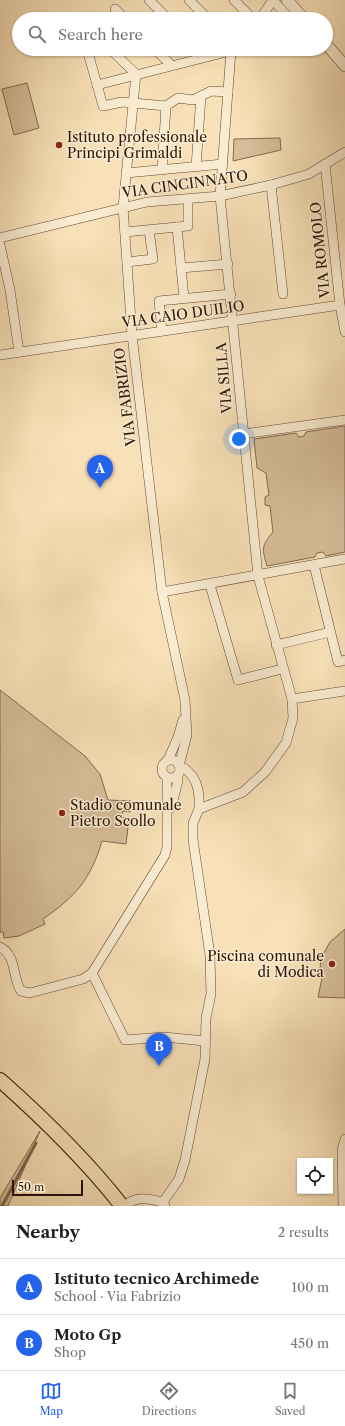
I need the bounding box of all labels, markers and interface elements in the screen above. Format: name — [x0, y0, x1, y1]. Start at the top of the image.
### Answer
search box — [12, 12, 333, 56]
icon: search — [26, 23, 48, 45]
text: Search here — [58, 25, 143, 44]
place label: Istituto professionale Principi Grimaldi — [67, 128, 207, 162]
marker: Istituto professionale Principi Grimaldi — [54, 140, 64, 150]
street label: VIA CINCINNATO — [120, 166, 249, 202]
street label: VIA ROMOLO — [306, 201, 334, 300]
street label: VIA CAIO DUILIO — [119, 296, 246, 332]
street label: VIA SILLA — [212, 341, 236, 415]
street label: VIA FABRIZIO — [110, 347, 140, 448]
your location — [229, 429, 249, 449]
pin: A — [87, 455, 113, 488]
place label: Stadio comunale Pietro Scollo — [70, 796, 182, 830]
marker: Stadio comunale Pietro Scollo — [57, 808, 67, 818]
place label: Piscina comunale di Modica — [207, 947, 325, 981]
marker: Piscina comunale di Modica — [327, 959, 337, 969]
pin: B — [146, 1033, 172, 1066]
map controls — [297, 1158, 333, 1194]
button: locate — [297, 1158, 333, 1194]
scale bar — [12, 1178, 83, 1197]
text: 50 m — [18, 1180, 44, 1194]
text: Nearby — [16, 1222, 80, 1242]
text: 2 results — [278, 1224, 329, 1240]
text: Istituto tecnico Archimede — [54, 1269, 259, 1288]
text: A — [24, 1279, 34, 1295]
text: 100 m — [291, 1279, 329, 1295]
text: School · Via Fabrizio — [54, 1288, 181, 1304]
text: Moto Gp — [54, 1325, 121, 1344]
text: B — [24, 1335, 34, 1351]
text: 450 m — [291, 1335, 329, 1351]
text: Shop — [54, 1344, 86, 1360]
tab: Map — [39, 1380, 63, 1418]
tab: Directions — [142, 1380, 196, 1418]
tab: Saved — [275, 1380, 306, 1418]

